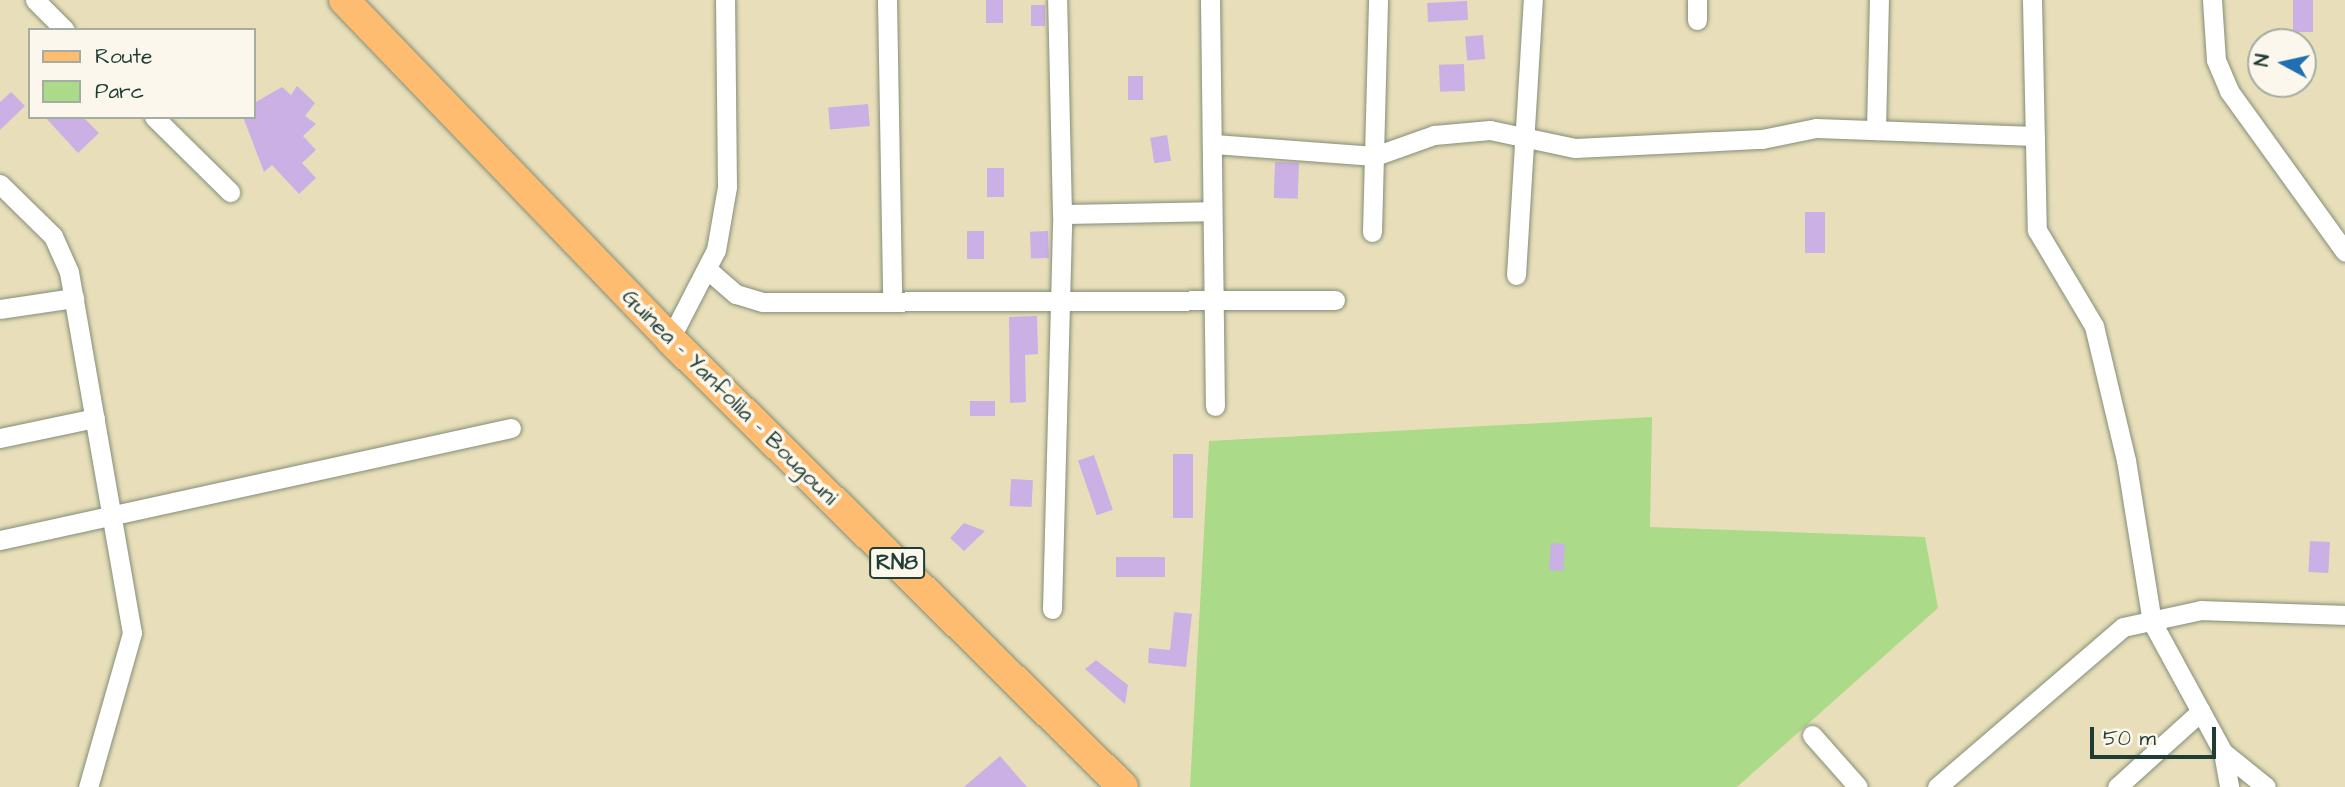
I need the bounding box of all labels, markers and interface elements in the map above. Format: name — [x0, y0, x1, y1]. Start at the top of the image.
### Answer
legend — [28, 28, 256, 119]
north arrow — [2247, 28, 2317, 98]
text: Route — [95, 42, 152, 71]
text: N — [2248, 53, 2277, 68]
text: Parc — [95, 77, 144, 106]
street label: Guinea - Yanfolila - Bougouni — [616, 283, 844, 511]
road number: RN8 — [869, 546, 925, 580]
scale bar — [2093, 714, 2219, 758]
text: 50 m — [2103, 724, 2156, 753]

